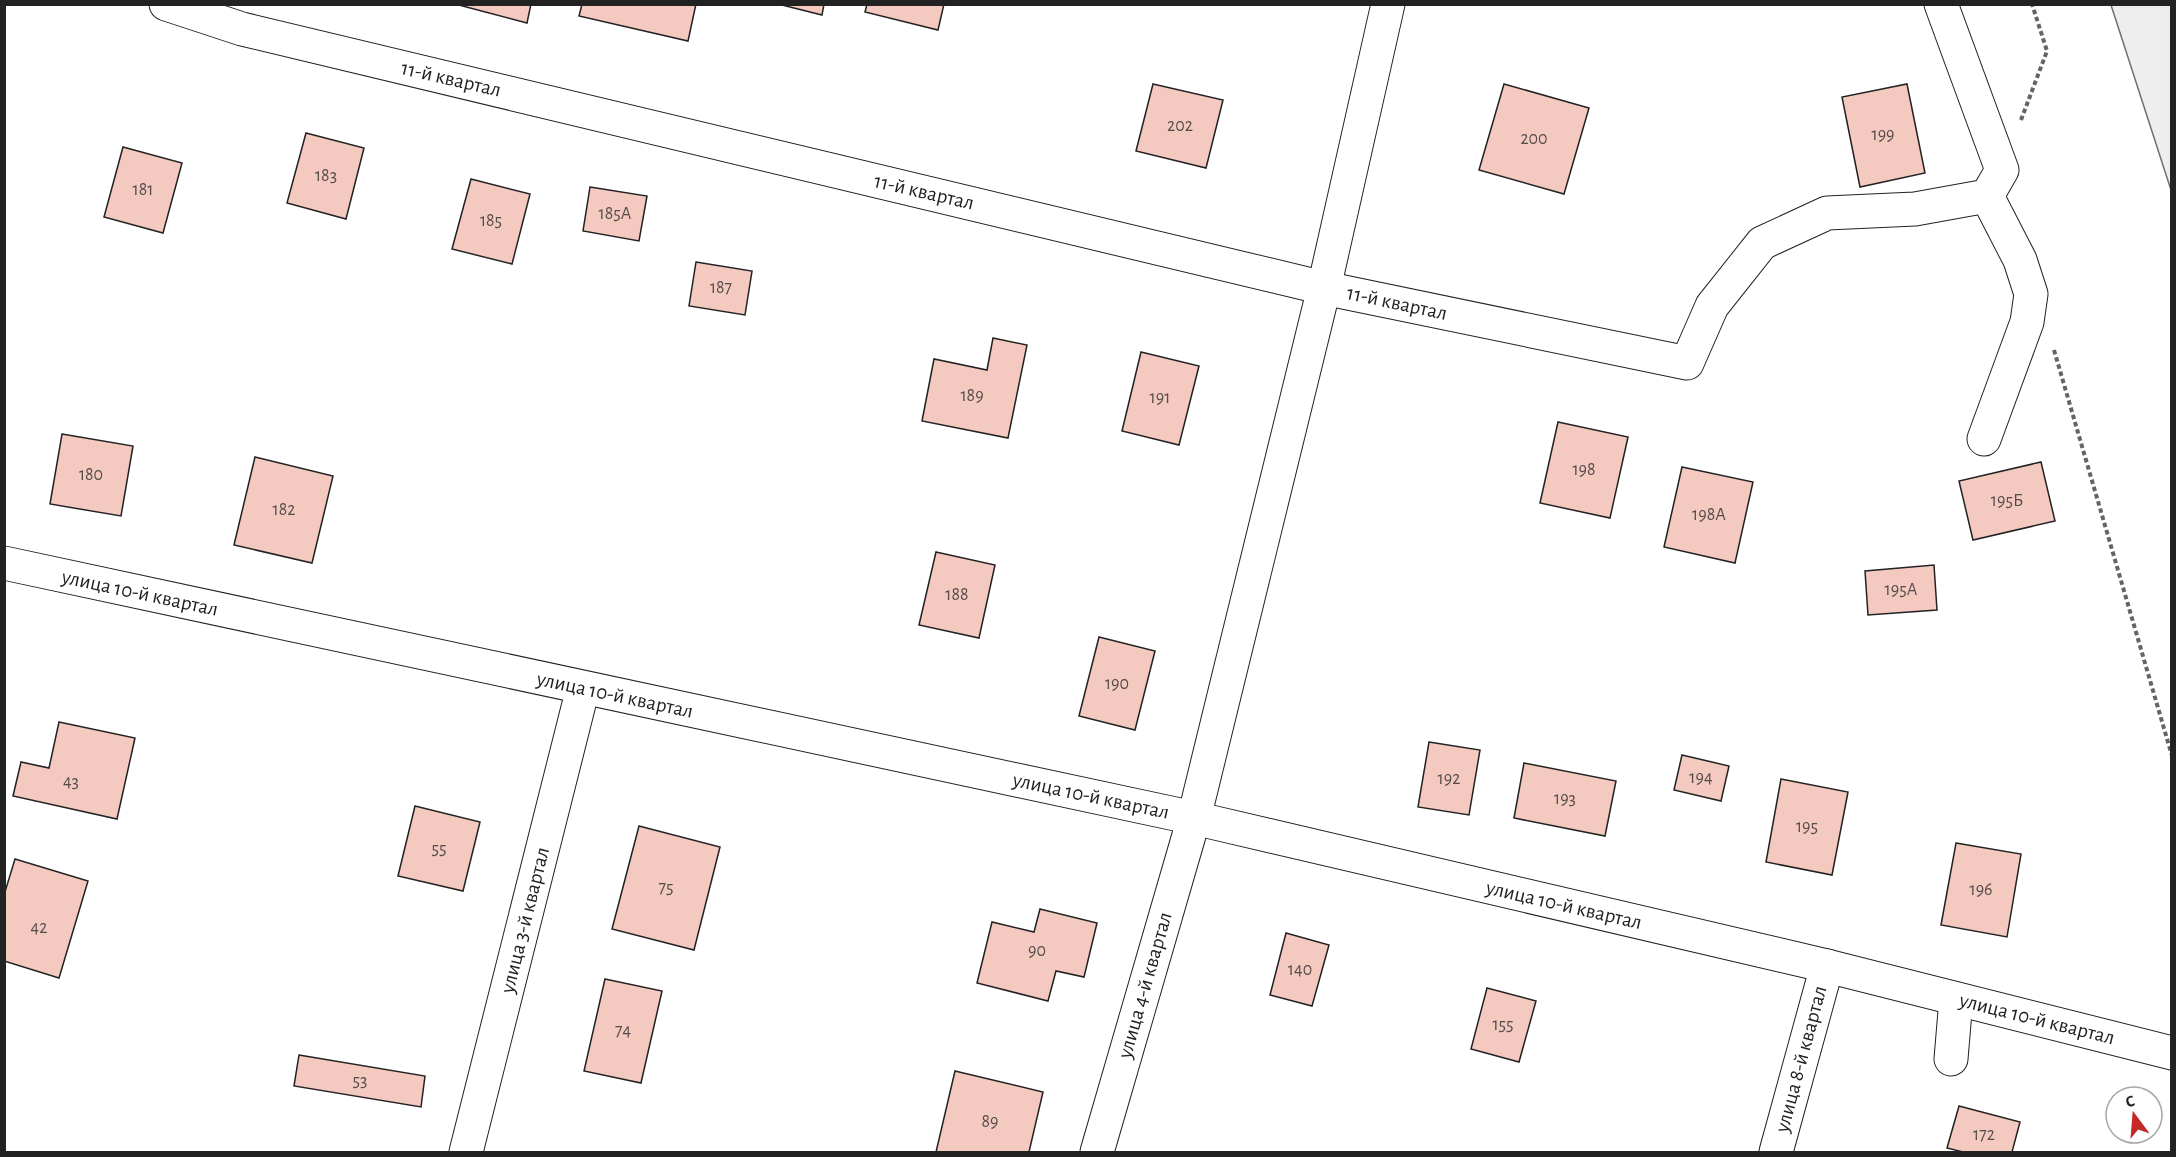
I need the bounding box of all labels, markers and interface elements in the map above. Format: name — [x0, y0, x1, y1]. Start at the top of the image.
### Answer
street label: 11-й квартал — [399, 57, 503, 101]
house number: 202 — [1167, 117, 1193, 135]
house number: 199 — [1871, 126, 1895, 144]
house number: 200 — [1520, 130, 1548, 148]
house number: 183 — [315, 167, 337, 185]
street label: 11-й квартал — [872, 170, 976, 214]
house number: 181 — [133, 181, 153, 199]
house number: 185А — [599, 205, 632, 223]
house number: 185 — [480, 212, 502, 230]
house number: 187 — [710, 279, 732, 297]
street label: 11-й квартал — [1345, 282, 1449, 324]
house number: 189 — [960, 387, 984, 405]
house number: 191 — [1150, 389, 1170, 407]
house number: 198 — [1572, 461, 1596, 479]
house number: 180 — [79, 466, 103, 484]
house number: 195Б — [1991, 492, 2023, 510]
house number: 182 — [273, 501, 295, 519]
house number: 198А — [1692, 506, 1726, 524]
street label: улица 10-й квартал — [59, 566, 220, 620]
house number: 195А — [1885, 581, 1918, 599]
house number: 188 — [945, 586, 969, 604]
street label: улица 10-й квартал — [534, 668, 695, 722]
house number: 190 — [1105, 675, 1129, 693]
street label: улица 10-й квартал — [1010, 769, 1171, 823]
house number: 194 — [1689, 769, 1713, 787]
house number: 192 — [1438, 770, 1460, 788]
house number: 43 — [63, 773, 79, 791]
house number: 193 — [1554, 790, 1576, 808]
house number: 195 — [1796, 818, 1818, 836]
house number: 55 — [431, 840, 447, 858]
street label: улица 3-й квартал — [496, 845, 553, 996]
street label: улица 10-й квартал — [1483, 877, 1644, 933]
house number: 75 — [658, 879, 674, 897]
house number: 196 — [1969, 881, 1993, 899]
street label: улица 4-й квартал — [1114, 910, 1176, 1061]
house number: 42 — [31, 919, 47, 937]
house number: 90 — [1028, 942, 1046, 960]
house number: 140 — [1288, 961, 1312, 979]
street label: улица 8-й квартал — [1771, 983, 1831, 1136]
street label: улица 10-й квартал — [1956, 989, 2117, 1048]
house number: 155 — [1492, 1016, 1514, 1034]
house number: 74 — [615, 1022, 631, 1040]
house number: 53 — [353, 1072, 367, 1090]
north arrow — [2104, 1085, 2164, 1145]
text: С — [2124, 1093, 2137, 1110]
house number: 89 — [982, 1113, 999, 1131]
house number: 172 — [1973, 1126, 1995, 1144]

